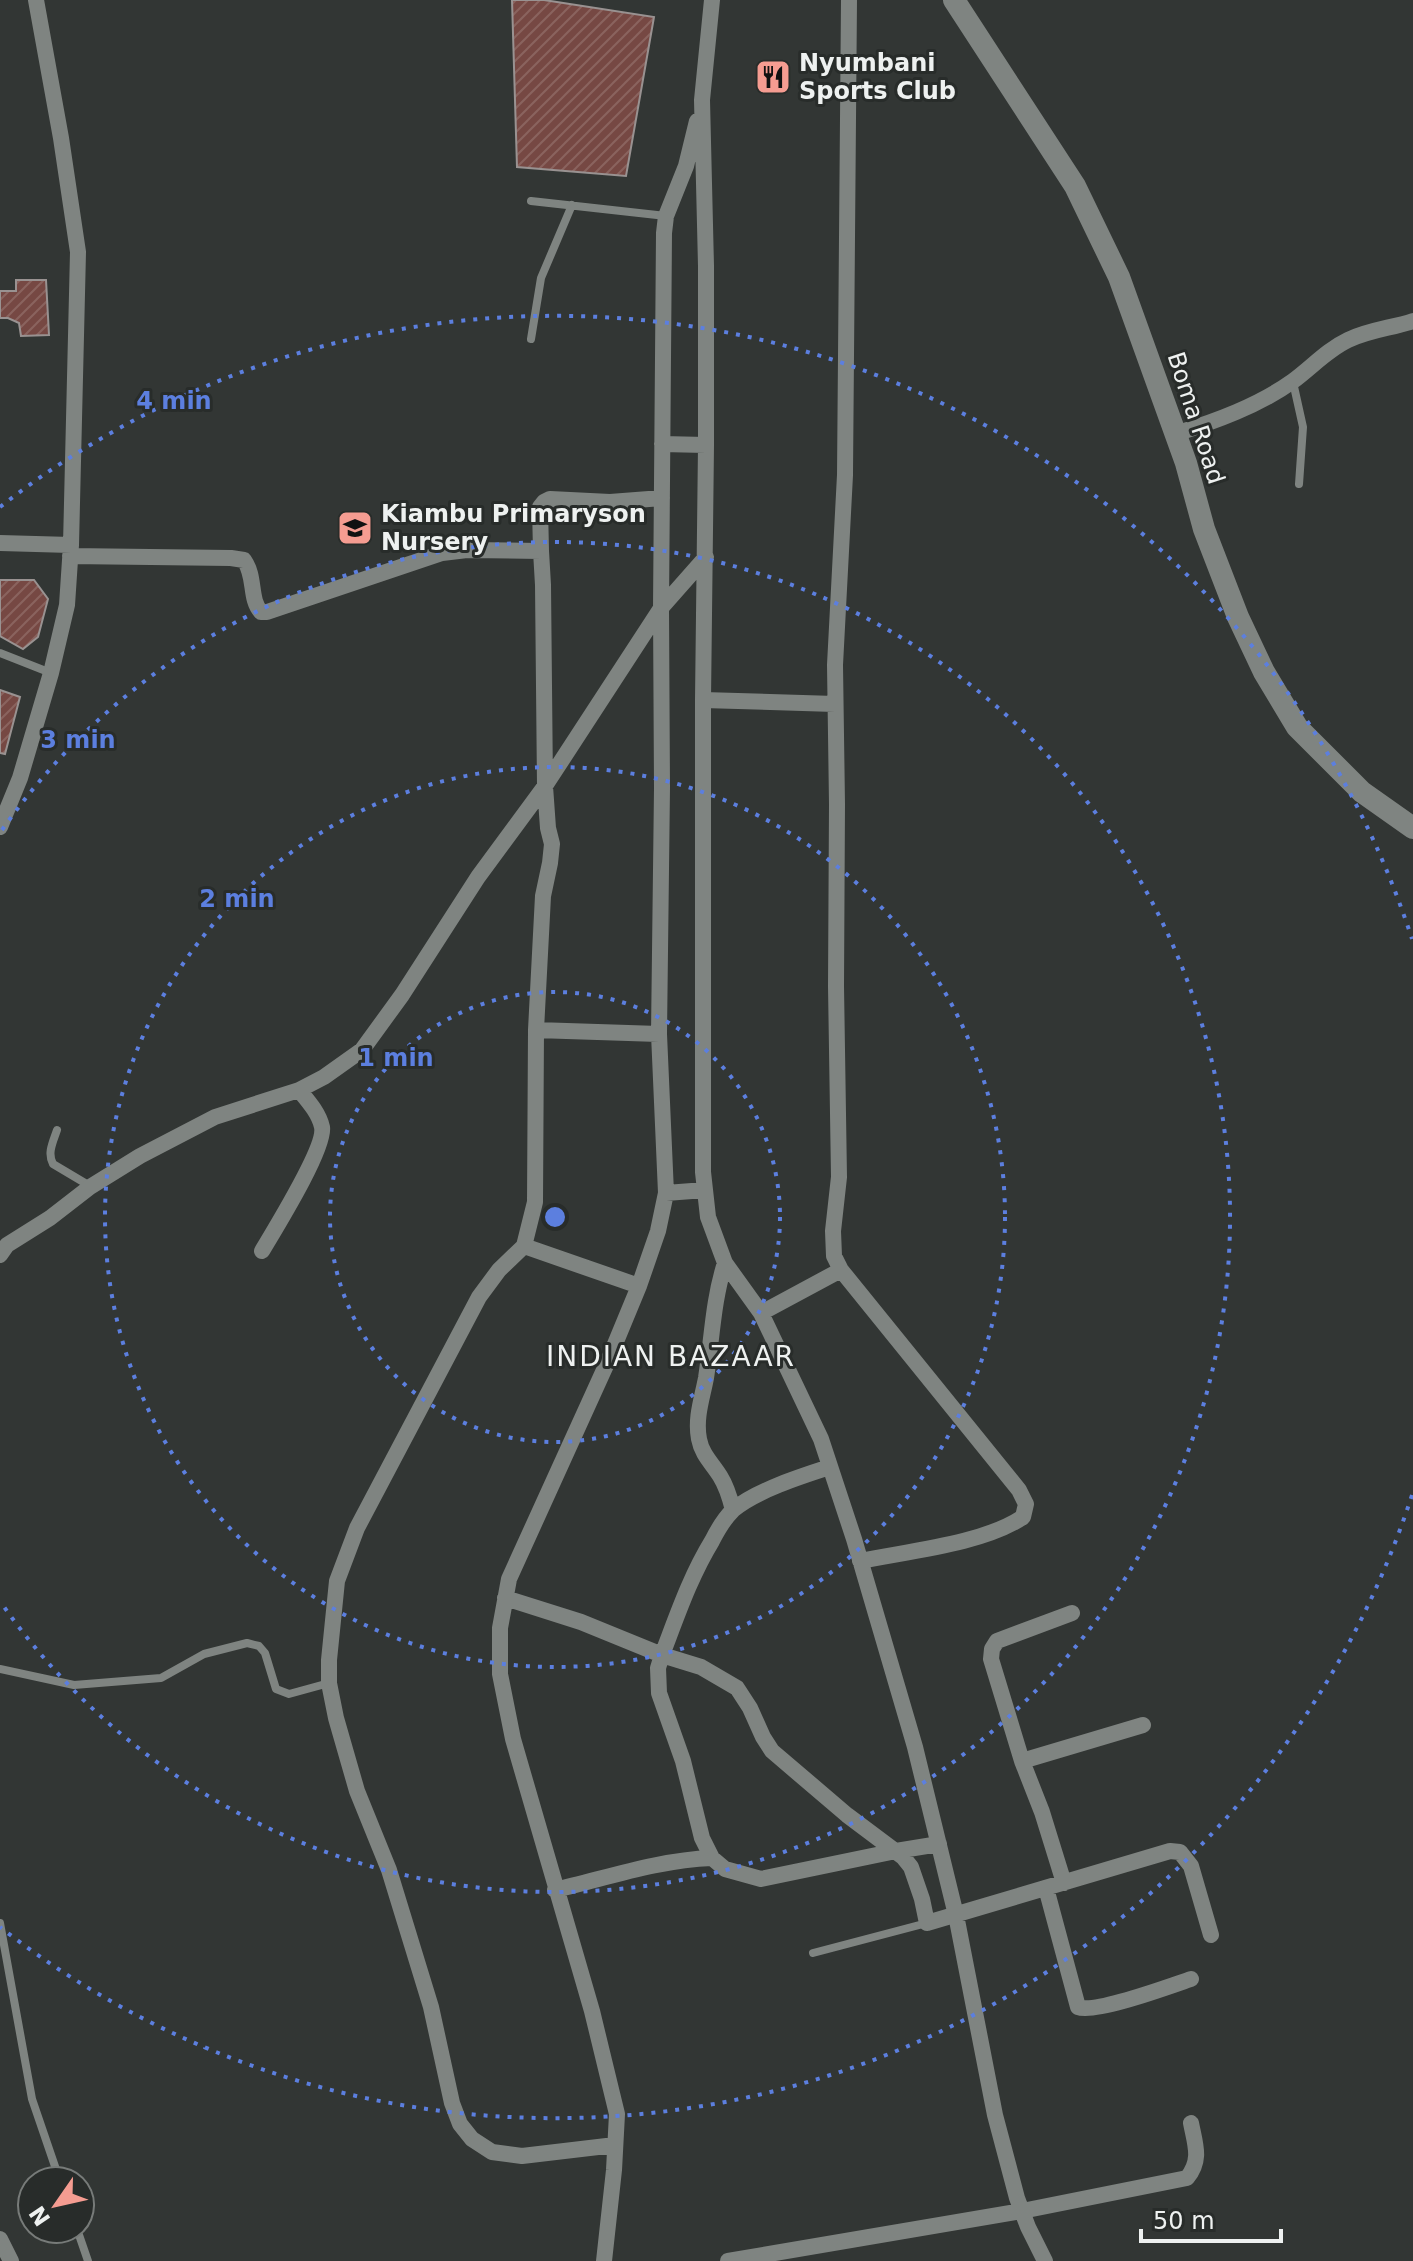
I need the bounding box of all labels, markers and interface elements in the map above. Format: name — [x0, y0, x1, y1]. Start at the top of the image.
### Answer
place label: Nyumbani Sports Club — [799, 49, 956, 105]
restaurant icon: Nyumbani Sports Club — [754, 58, 792, 96]
street label: Boma Road — [1162, 348, 1230, 488]
text: 4 min — [136, 387, 212, 415]
place label: Kiambu Primaryson Nursery — [381, 500, 646, 556]
school or university icon: Kiambu Primaryson Nursery — [336, 509, 374, 547]
text: 3 min — [40, 726, 116, 754]
text: 2 min — [199, 885, 275, 913]
text: 1 min — [358, 1044, 434, 1072]
centre of rings — [541, 1203, 569, 1231]
district label: INDIAN BAZAAR — [546, 1340, 796, 1373]
north arrow — [16, 2165, 96, 2245]
scale bar — [1141, 2193, 1281, 2243]
text: N — [24, 2201, 55, 2231]
text: 50 m — [1153, 2207, 1215, 2235]

